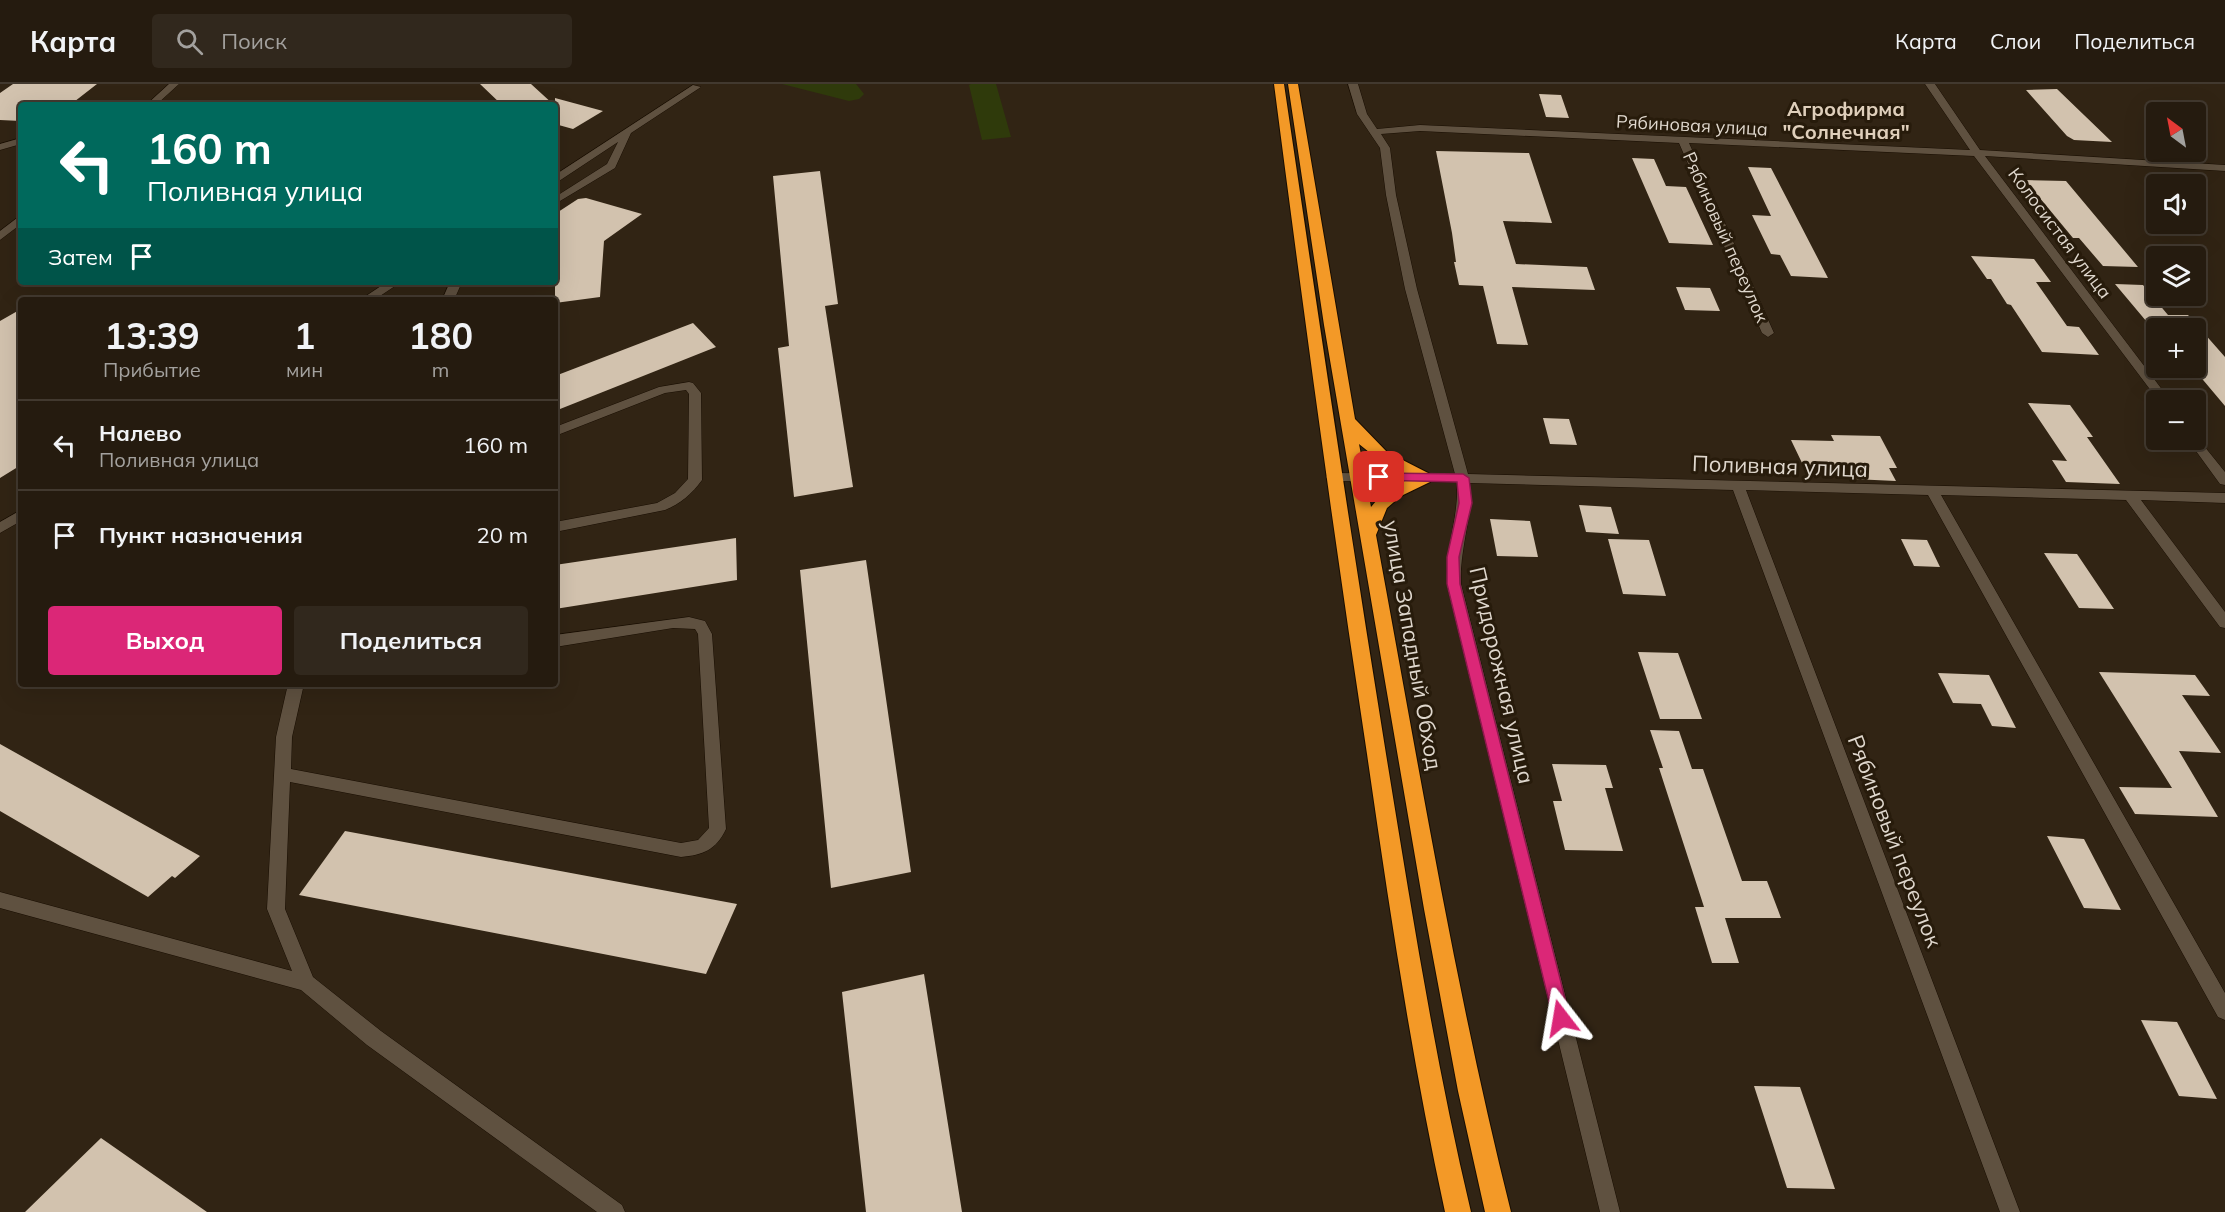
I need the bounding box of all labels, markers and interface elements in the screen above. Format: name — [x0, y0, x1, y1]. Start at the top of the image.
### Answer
search box — [152, 14, 572, 68]
text: Карта — [30, 24, 116, 59]
icon: search — [173, 25, 206, 58]
text: Поиск — [221, 27, 287, 55]
text: Карта — [1895, 28, 1957, 54]
text: Слои — [1990, 28, 2041, 54]
text: Поделиться — [2074, 28, 2195, 54]
district label: Агрофирма "Солнечная" — [1782, 96, 1910, 144]
north arrow — [2146, 102, 2206, 162]
map controls — [2146, 102, 2206, 450]
street label: Рябиновая улица — [1615, 110, 1769, 140]
text: 160 m — [147, 122, 272, 175]
icon: left — [48, 126, 126, 204]
street label: Рябиновый переулок — [1678, 148, 1774, 326]
street label: Колосистая улица — [2003, 163, 2117, 303]
text: Поливная улица — [147, 174, 363, 208]
button: sound — [2146, 174, 2206, 234]
icon: arrive — [125, 240, 158, 273]
text: Затем — [48, 243, 113, 271]
button: layers — [2146, 246, 2206, 306]
text: 13:39 — [104, 313, 200, 358]
text: 1 — [294, 313, 315, 358]
text: 180 — [408, 313, 473, 358]
button: + — [2146, 318, 2206, 378]
text: Прибытие — [103, 357, 201, 382]
text: мин — [286, 357, 323, 382]
text: m — [432, 357, 449, 382]
button: − — [2146, 390, 2206, 450]
text: Налево — [99, 419, 182, 447]
icon: left — [48, 429, 81, 462]
text: 160 m — [463, 431, 528, 459]
text: Поливная улица — [99, 447, 259, 472]
street label: Поливная улица — [1691, 449, 1869, 483]
pin — [1353, 451, 1404, 502]
icon: arrive — [1362, 460, 1395, 493]
street label: улица Западный Обход — [1377, 518, 1449, 772]
icon: arrive — [48, 519, 81, 552]
text: Пункт назначения — [99, 521, 303, 549]
text: 20 m — [477, 521, 528, 549]
street label: Придорожная улица — [1463, 564, 1541, 786]
button: Выход — [48, 606, 282, 675]
button: Поделиться — [294, 606, 528, 675]
street label: Рябиновый переулок — [1842, 731, 1948, 951]
position arrow — [1529, 986, 1593, 1050]

